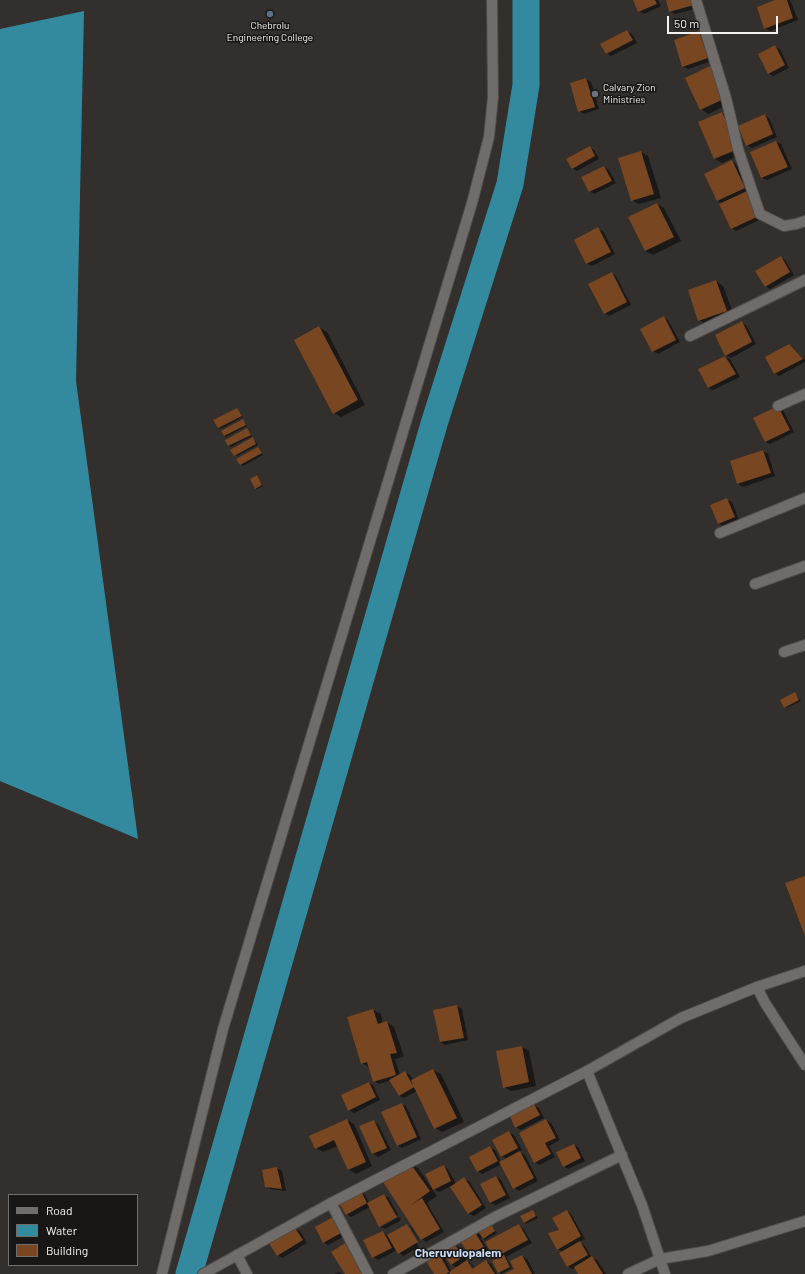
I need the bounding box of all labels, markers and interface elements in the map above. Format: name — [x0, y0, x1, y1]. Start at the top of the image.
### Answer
scale bar — [669, 8, 780, 34]
marker: Chebrolu Engineering College — [265, 9, 275, 19]
text: 50 m — [674, 16, 699, 30]
place label: Chebrolu Engineering College — [227, 20, 313, 44]
place label: Calvary Zion Ministries — [603, 82, 656, 106]
marker: Calvary Zion Ministries — [590, 89, 600, 99]
legend — [8, 1194, 138, 1266]
text: Road — [46, 1203, 73, 1217]
text: Water — [46, 1223, 77, 1237]
text: Building — [46, 1243, 88, 1257]
district label: Cheruvulopalem — [415, 1246, 501, 1260]

